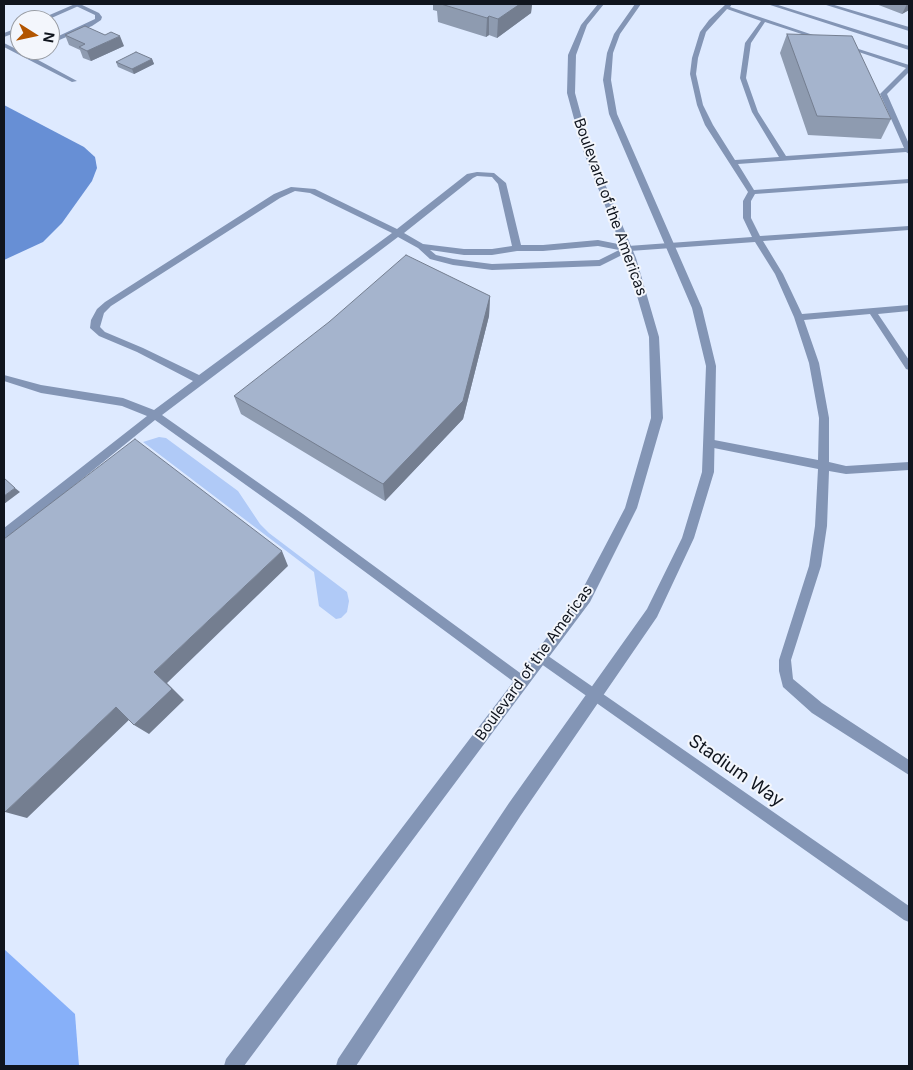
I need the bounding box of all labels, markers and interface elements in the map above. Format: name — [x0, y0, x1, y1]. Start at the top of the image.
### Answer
north arrow — [10, 10, 60, 60]
text: N — [40, 31, 59, 44]
street label: Boulevard of the Americas — [569, 116, 651, 298]
street label: Boulevard of the Americas — [472, 582, 596, 744]
street label: Stadium Way — [684, 730, 788, 812]

